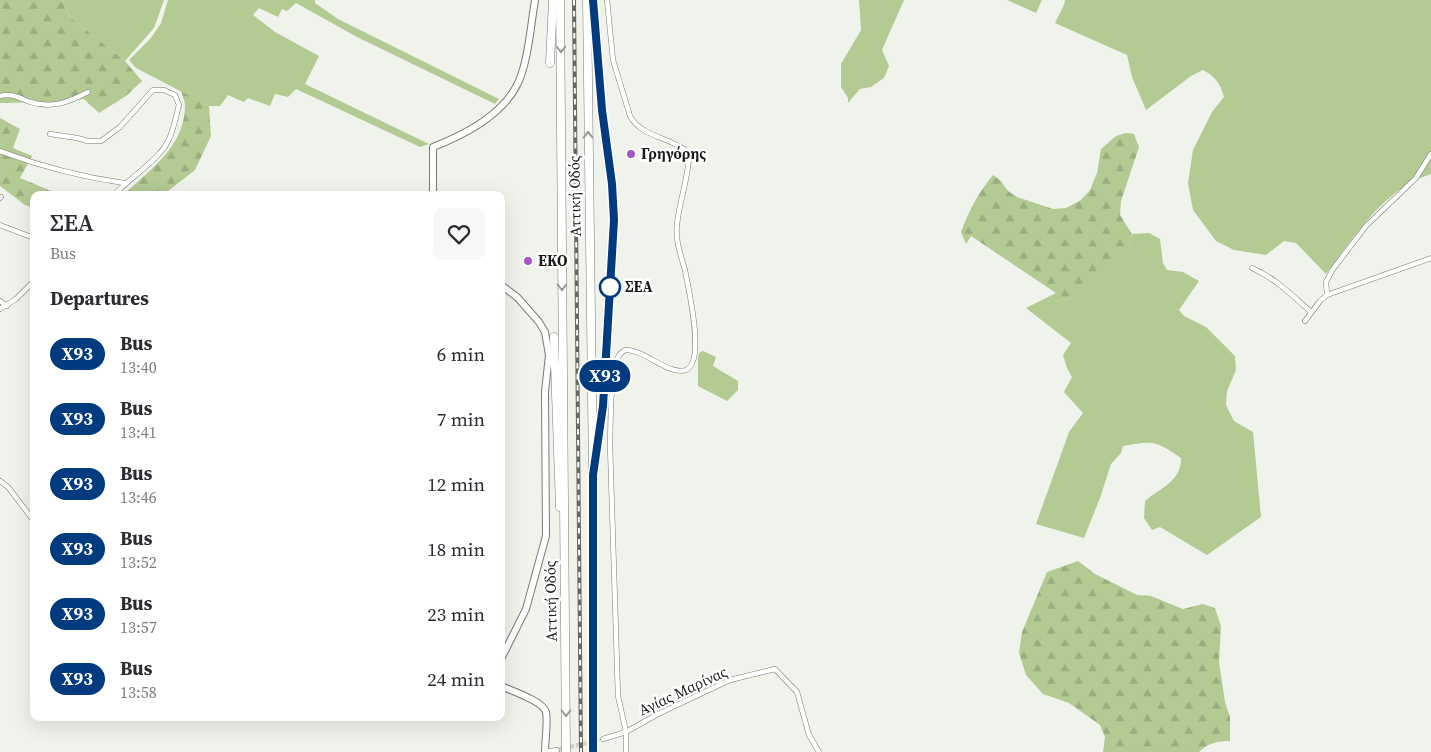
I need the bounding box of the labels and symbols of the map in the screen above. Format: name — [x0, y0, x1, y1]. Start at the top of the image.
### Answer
one-way arrow — [556, 45, 566, 53]
one-way arrow — [583, 131, 594, 139]
place label: Γρηγόρης — [641, 143, 706, 164]
marker: Γρηγόρης — [625, 148, 637, 160]
street label: Αττική Οδός — [563, 155, 586, 237]
place label: EKO — [538, 250, 568, 271]
marker: EKO — [522, 255, 534, 267]
marker: ΣΕΑ — [599, 276, 621, 298]
place label: ΣΕΑ — [625, 276, 653, 297]
one-way arrow — [557, 284, 567, 291]
line badge: X93 — [576, 360, 634, 392]
street label: Αττική Οδός — [539, 560, 562, 642]
street label: Αγίας Μαρίνας — [635, 661, 731, 720]
one-way arrow — [561, 710, 571, 717]

